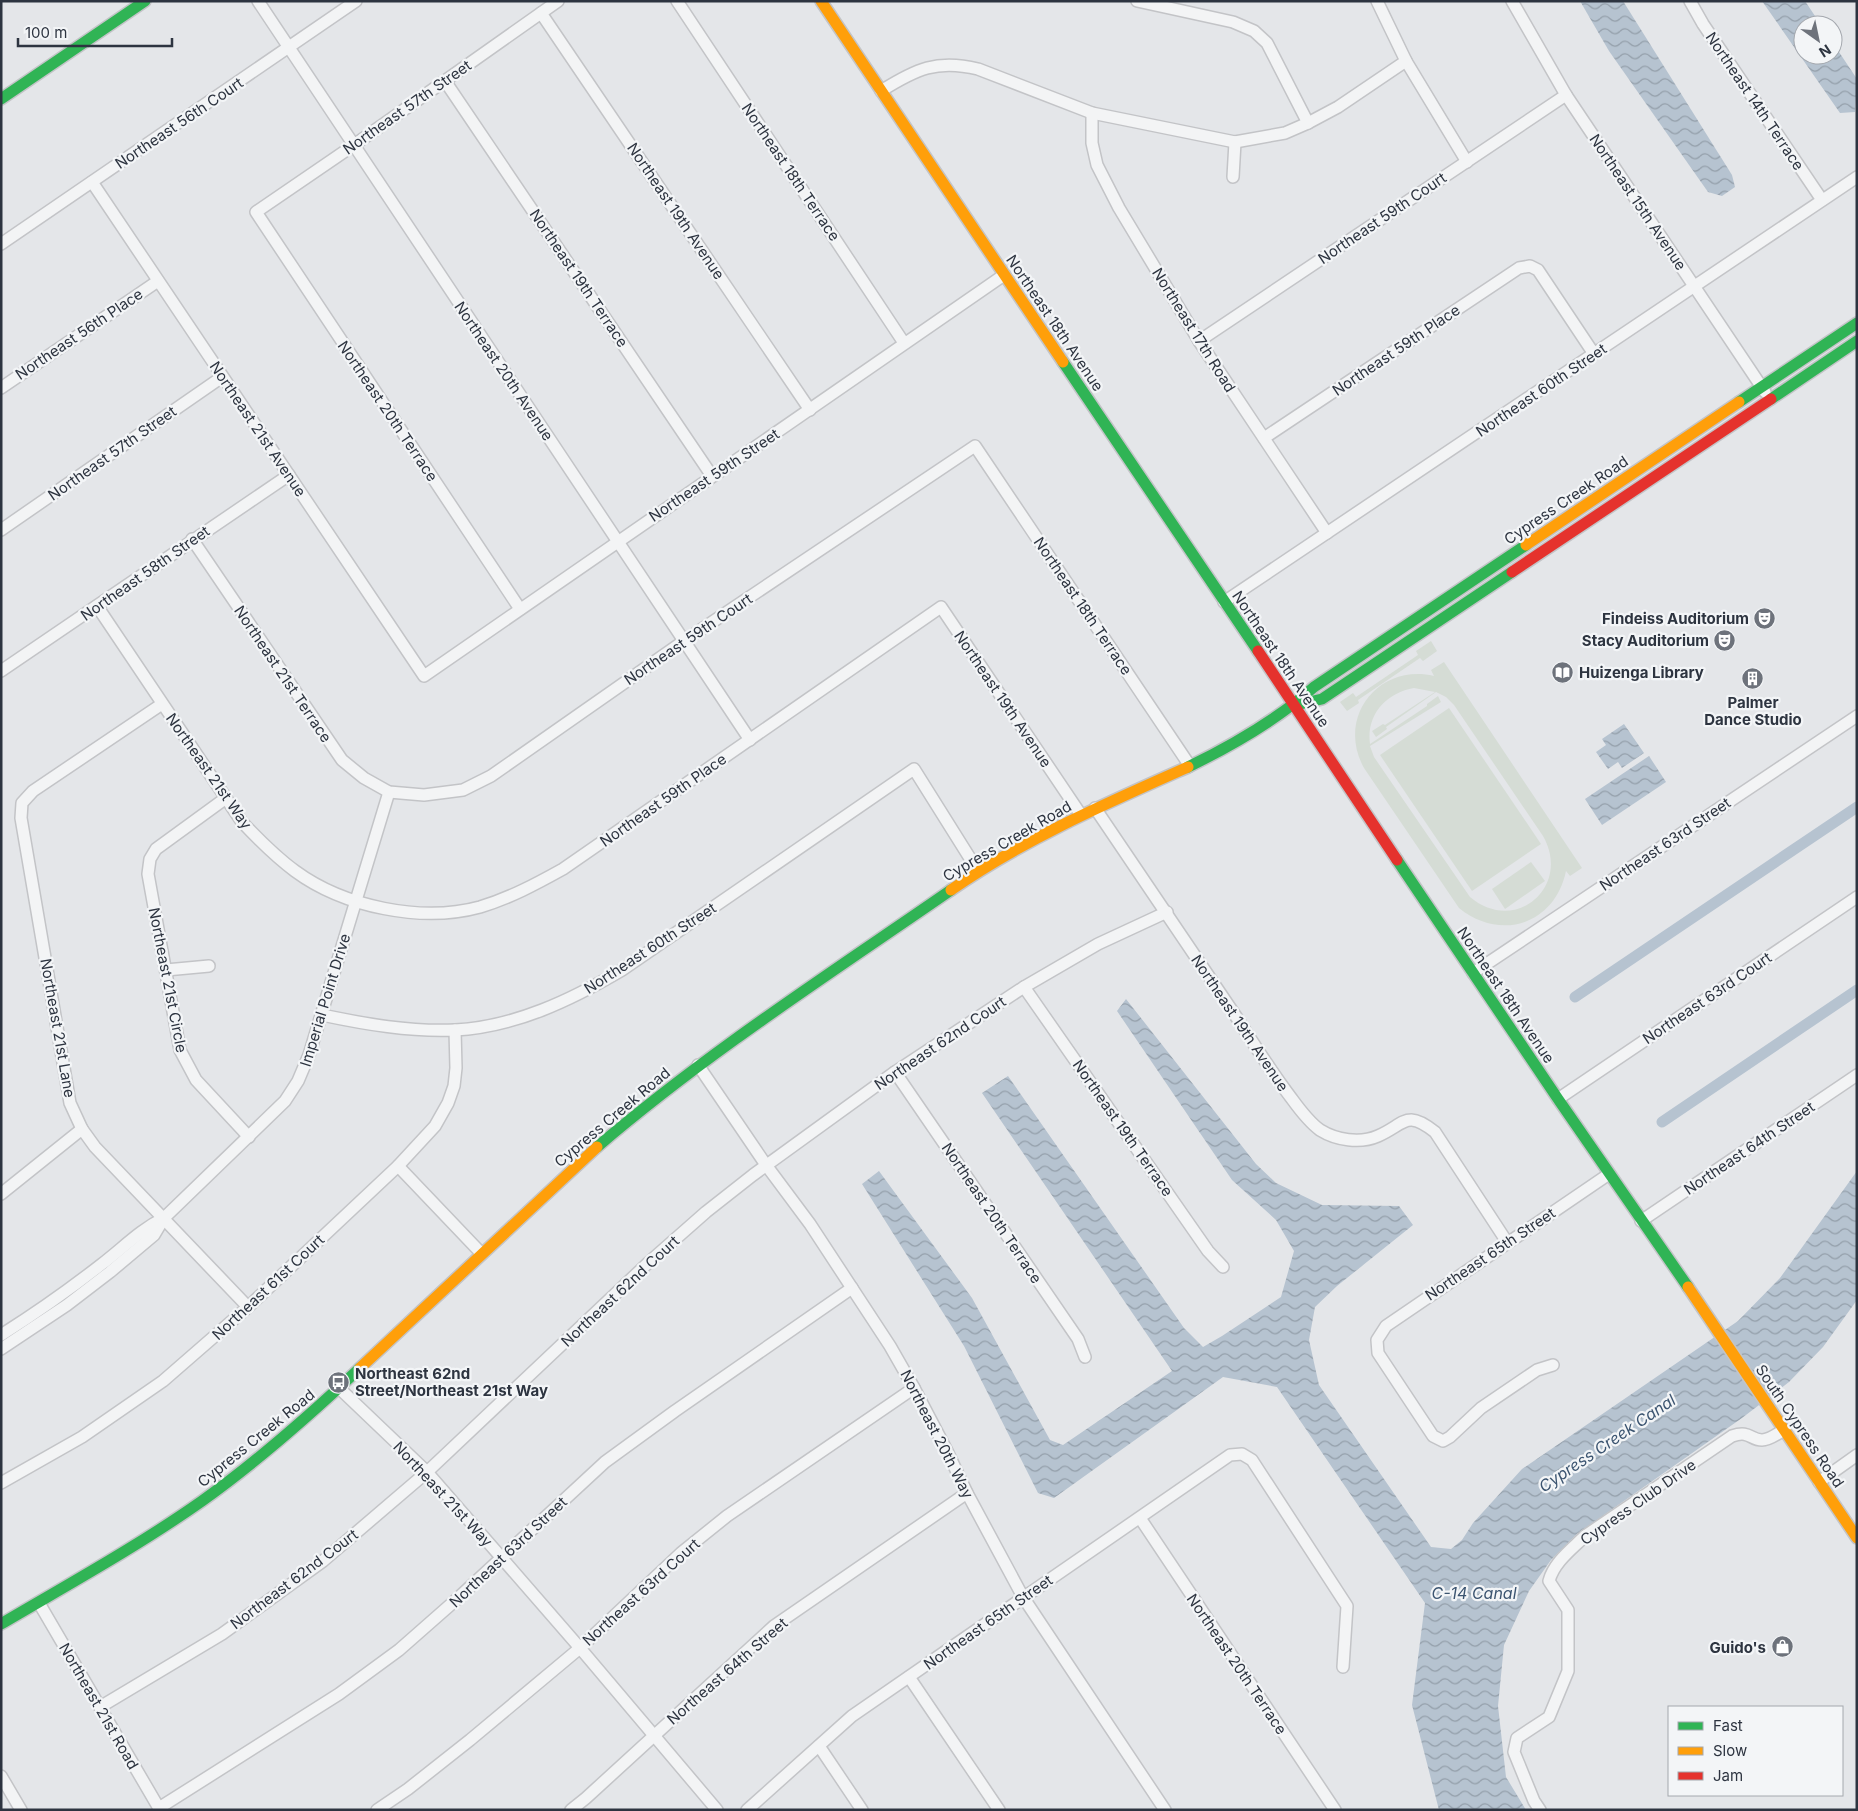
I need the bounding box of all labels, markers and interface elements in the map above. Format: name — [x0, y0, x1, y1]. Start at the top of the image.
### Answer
scale bar — [18, 15, 171, 47]
north arrow — [1793, 15, 1843, 65]
text: 100 m — [25, 23, 67, 42]
street label: Northeast 14th Terrace — [1702, 28, 1808, 174]
text: N — [1816, 41, 1834, 61]
street label: Northeast 57th Street — [339, 56, 475, 158]
street label: Northeast 56th Court — [111, 73, 247, 173]
street label: Northeast 18th Terrace — [738, 99, 844, 245]
street label: Northeast 15th Avenue — [1585, 130, 1691, 274]
street label: Northeast 19th Avenue — [623, 139, 729, 283]
street label: Northeast 59th Court — [1314, 168, 1450, 268]
street label: Northeast 19th Terrace — [526, 205, 632, 351]
street label: Northeast 18th Avenue — [1002, 251, 1108, 395]
street label: Northeast 17th Road — [1148, 264, 1240, 396]
street label: Northeast 56th Place — [12, 284, 146, 384]
street label: Northeast 20th Avenue — [450, 298, 558, 444]
street label: Northeast 59th Place — [1329, 300, 1463, 400]
street label: Northeast 20th Terrace — [334, 337, 442, 485]
street label: Northeast 60th Street — [1472, 339, 1610, 441]
street label: Northeast 21st Avenue — [206, 358, 310, 500]
street label: Northeast 57th Street — [44, 402, 180, 504]
street label: Northeast 59th Street — [645, 424, 783, 526]
street label: Cypress Creek Road — [1500, 452, 1632, 548]
street label: Northeast 58th Street — [77, 521, 213, 625]
street label: Northeast 18th Terrace — [1030, 533, 1136, 679]
street label: Northeast 18th Avenue — [1228, 587, 1334, 731]
street label: Northeast 59th Court — [620, 589, 756, 689]
street label: Northeast 21st Terrace — [230, 602, 336, 746]
theatre icon: Findeiss Auditorium — [1753, 606, 1777, 630]
place label: Findeiss Auditorium — [1602, 609, 1749, 628]
street label: Northeast 19th Avenue — [950, 627, 1056, 771]
theatre icon: Stacy Auditorium — [1713, 628, 1737, 652]
place label: Stacy Auditorium — [1582, 631, 1709, 650]
library icon: Huizenga Library — [1551, 660, 1575, 684]
place label: Huizenga Library — [1579, 663, 1704, 682]
building icon: Palmer Dance Studio — [1741, 667, 1765, 691]
place label: Palmer Dance Studio — [1704, 693, 1802, 729]
street label: Northeast 21st Way — [162, 709, 256, 833]
street label: Northeast 59th Place — [596, 749, 730, 851]
street label: Northeast 63rd Street — [1596, 793, 1734, 895]
street label: Cypress Creek Road — [939, 796, 1075, 886]
street label: Northeast 60th Street — [580, 898, 720, 998]
street label: Northeast 21st Circle — [145, 906, 191, 1054]
street label: Northeast 18th Avenue — [1453, 923, 1559, 1067]
street label: Imperial Point Drive — [296, 931, 354, 1069]
street label: Northeast 63rd Court — [1639, 948, 1775, 1048]
street label: Northeast 19th Avenue — [1187, 951, 1293, 1095]
street label: Northeast 21st Lane — [36, 957, 80, 1099]
street label: Northeast 62nd Court — [871, 992, 1009, 1094]
street label: Northeast 19th Terrace — [1069, 1056, 1177, 1200]
street label: Cypress Creek Road — [550, 1063, 674, 1171]
street label: Northeast 64th Street — [1680, 1097, 1818, 1199]
street label: Northeast 20th Terrace — [938, 1139, 1046, 1287]
street label: Northeast 65th Street — [1421, 1203, 1559, 1305]
street label: Northeast 61st Court — [208, 1230, 328, 1344]
street label: Northeast 62nd Court — [557, 1231, 683, 1351]
street label: South Cypress Road — [1752, 1361, 1848, 1491]
place label: Northeast 62nd Street/Northeast 21st Way — [355, 1364, 548, 1400]
street label: Northeast 20th Way — [896, 1367, 978, 1502]
bus stop icon: Northeast 62nd Street/Northeast 21st Way — [327, 1370, 351, 1394]
street label: Cypress Creek Road — [194, 1385, 318, 1491]
water label: Cypress Creek Canal — [1535, 1390, 1679, 1496]
street label: Northeast 21st Way — [389, 1437, 497, 1551]
street label: Cypress Club Drive — [1576, 1455, 1700, 1549]
street label: Northeast 63rd Street — [445, 1492, 571, 1611]
street label: Northeast 62nd Court — [227, 1525, 362, 1633]
street label: Northeast 63rd Court — [578, 1534, 704, 1650]
street label: Northeast 65th Street — [920, 1570, 1056, 1674]
water label: C-14 Canal — [1431, 1583, 1517, 1603]
street label: Northeast 20th Terrace — [1183, 1590, 1291, 1738]
street label: Northeast 64th Street — [663, 1613, 791, 1729]
shop icon: Guido's — [1770, 1635, 1794, 1659]
place label: Guido's — [1710, 1638, 1766, 1657]
street label: Northeast 21st Road — [55, 1639, 143, 1773]
legend — [1668, 1706, 1843, 1796]
text: Fast — [1713, 1716, 1743, 1735]
text: Slow — [1713, 1741, 1747, 1760]
text: Jam — [1713, 1766, 1743, 1785]

